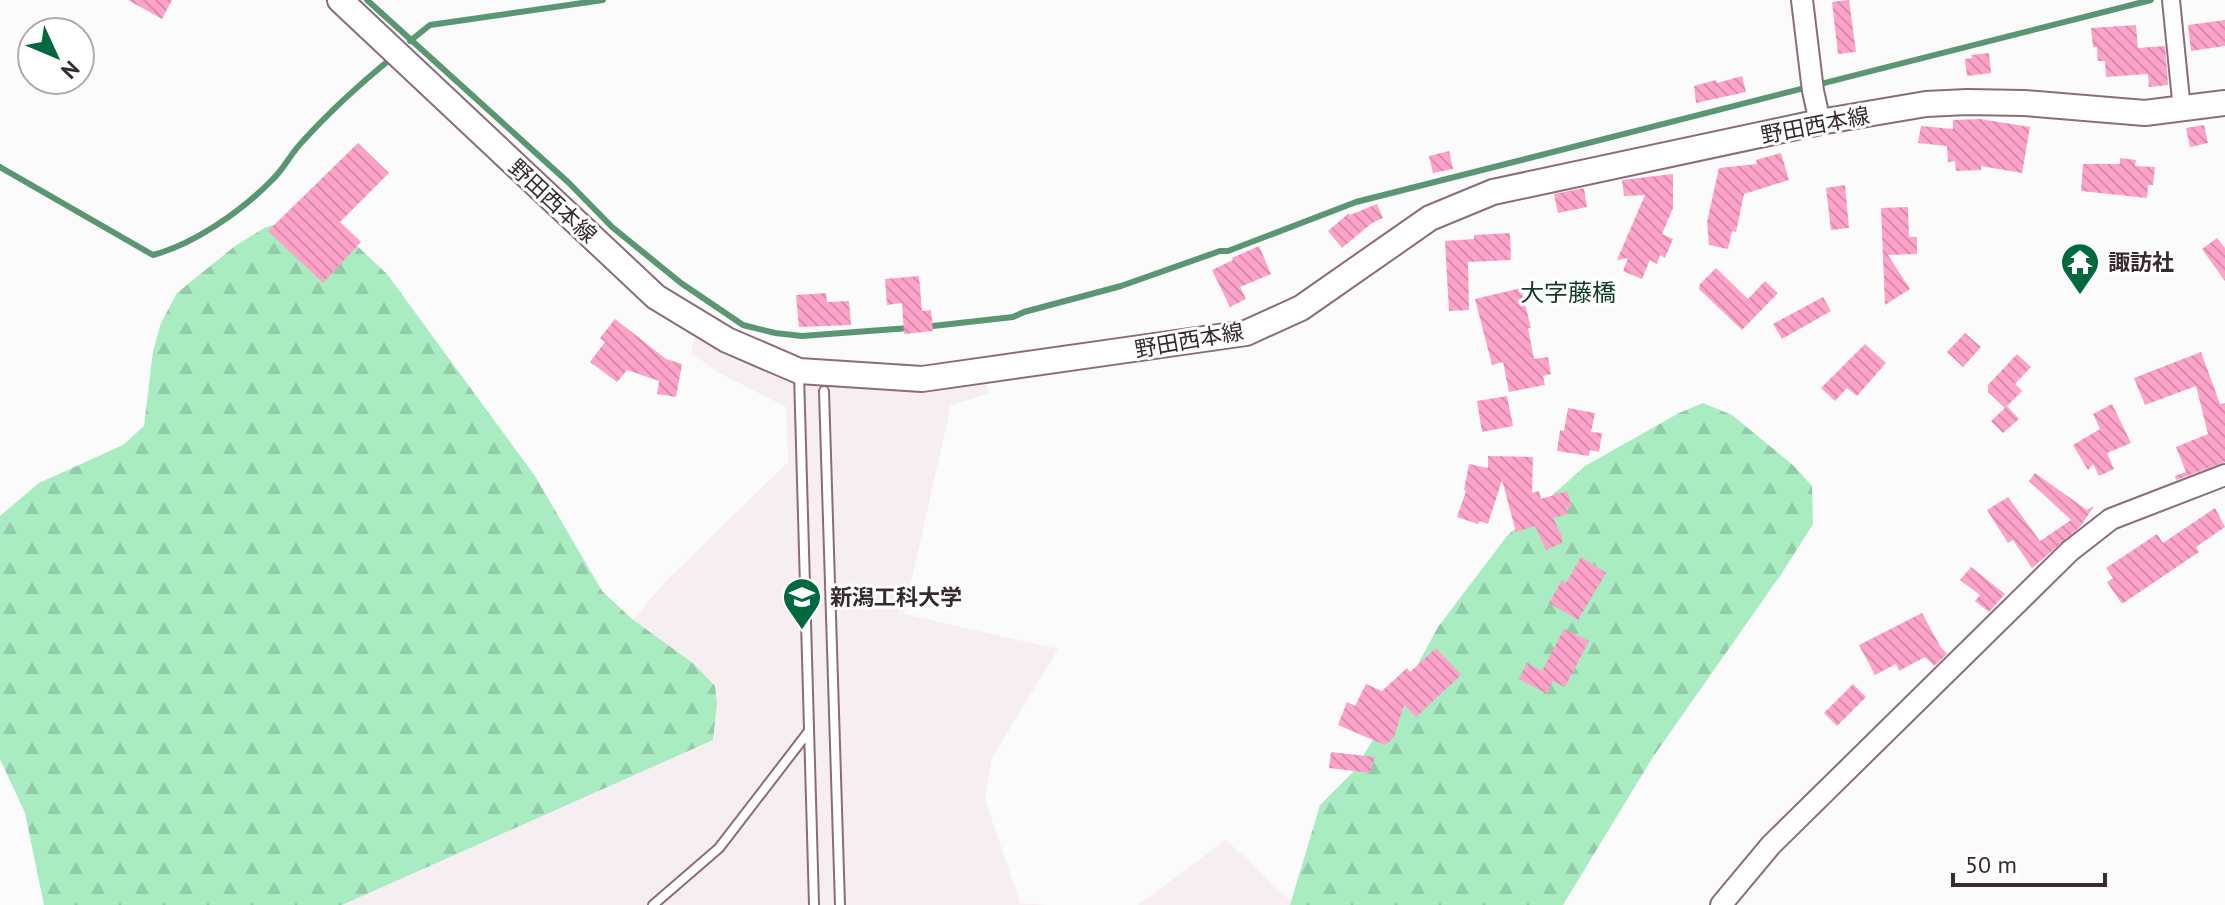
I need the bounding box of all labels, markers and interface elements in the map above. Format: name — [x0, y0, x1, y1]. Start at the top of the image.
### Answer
north arrow — [16, 16, 96, 96]
text: N — [55, 55, 85, 85]
street label: 野田西本線 — [1758, 101, 1872, 149]
street label: 野田西本線 — [503, 153, 603, 249]
temple icon: 諏訪社 — [2059, 241, 2101, 296]
place label: 諏訪社 — [2108, 248, 2174, 276]
district label: 大字藤橋 — [1520, 277, 1616, 308]
street label: 野田西本線 — [1132, 317, 1246, 363]
school or university icon: 新潟工科大学 — [781, 576, 823, 631]
place label: 新潟工科大学 — [830, 583, 962, 611]
scale bar — [1953, 837, 2105, 887]
text: 50 m — [1965, 849, 2017, 880]

